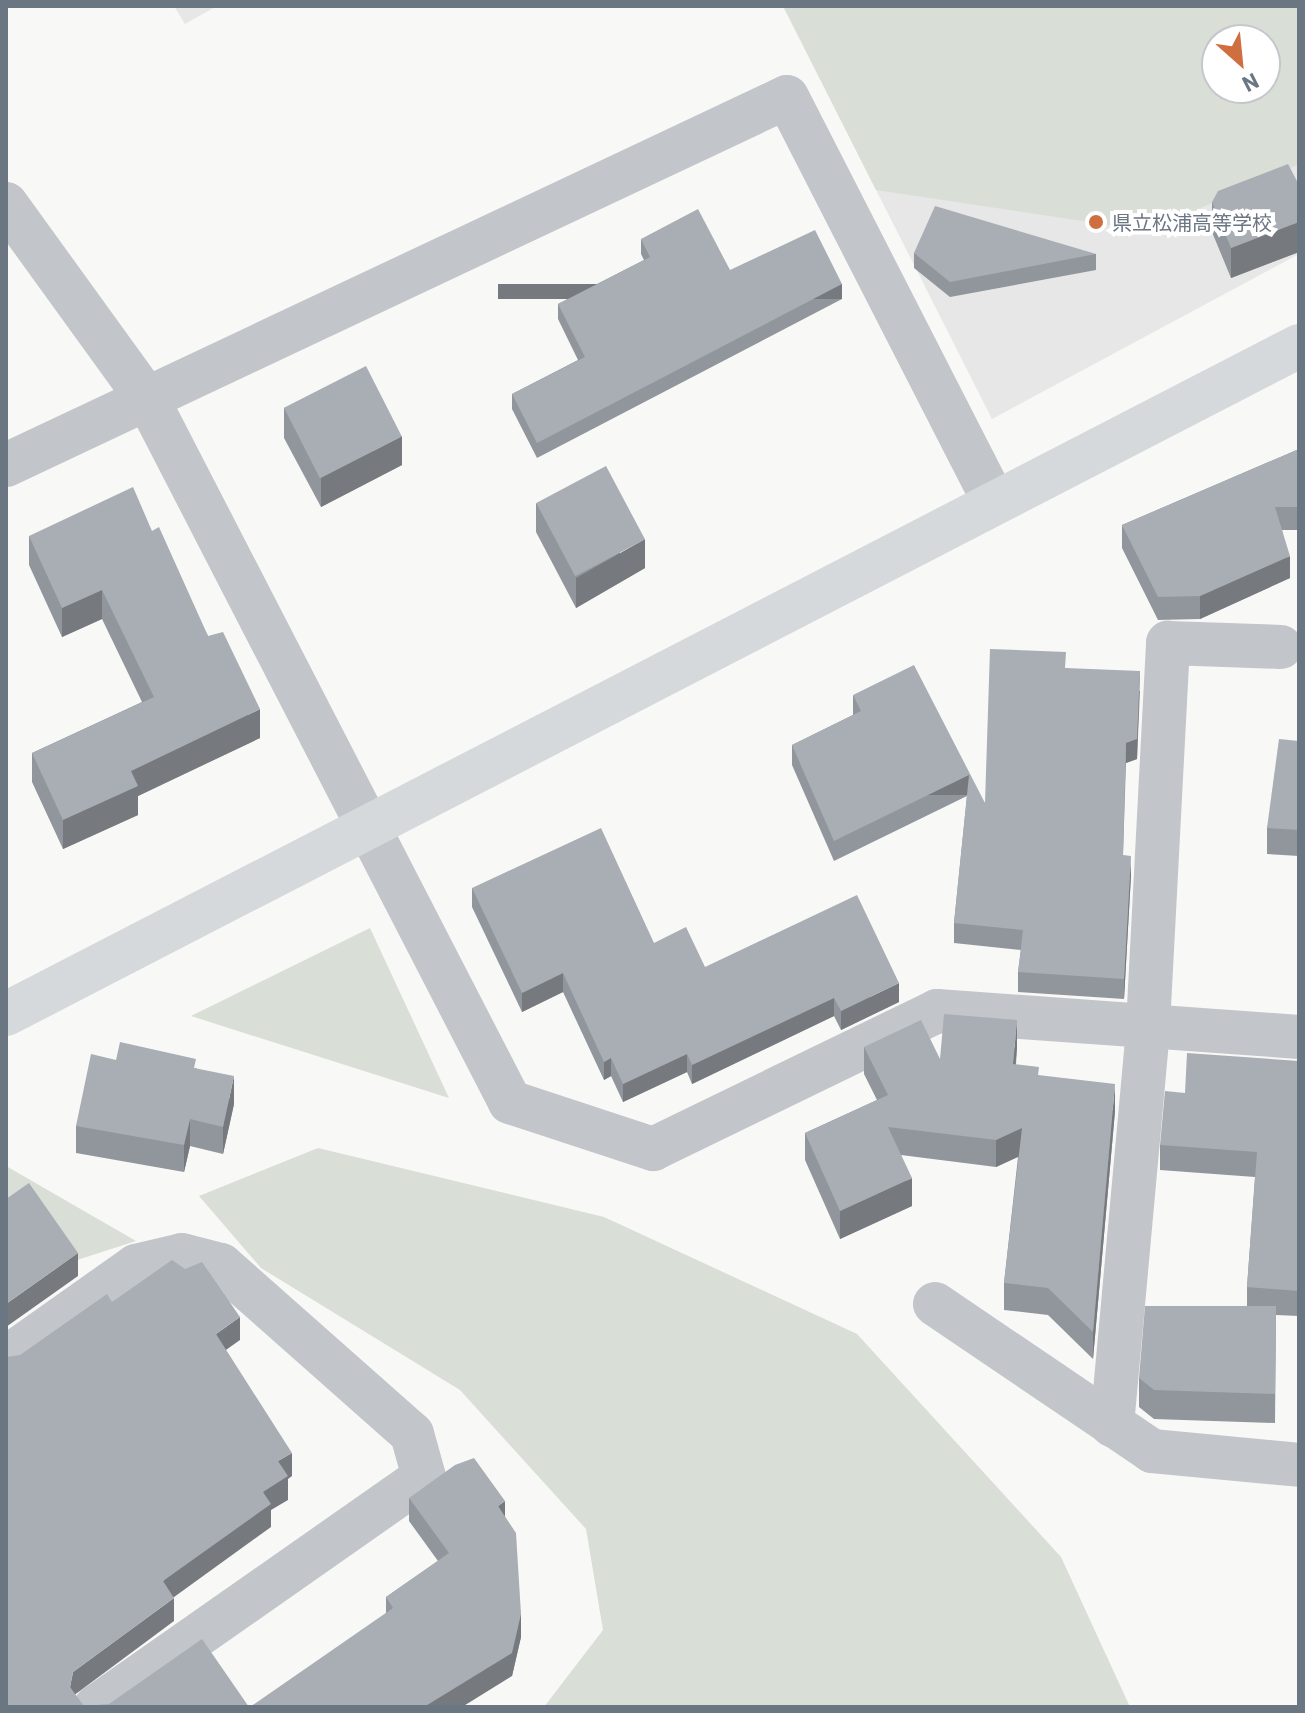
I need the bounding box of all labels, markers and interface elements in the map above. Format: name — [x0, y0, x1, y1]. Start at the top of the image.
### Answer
north arrow — [1201, 24, 1281, 104]
text: N — [1239, 69, 1263, 99]
place label: 県立松浦高等学校 — [1112, 210, 1272, 234]
marker: 県立松浦高等学校 — [1087, 213, 1105, 231]

